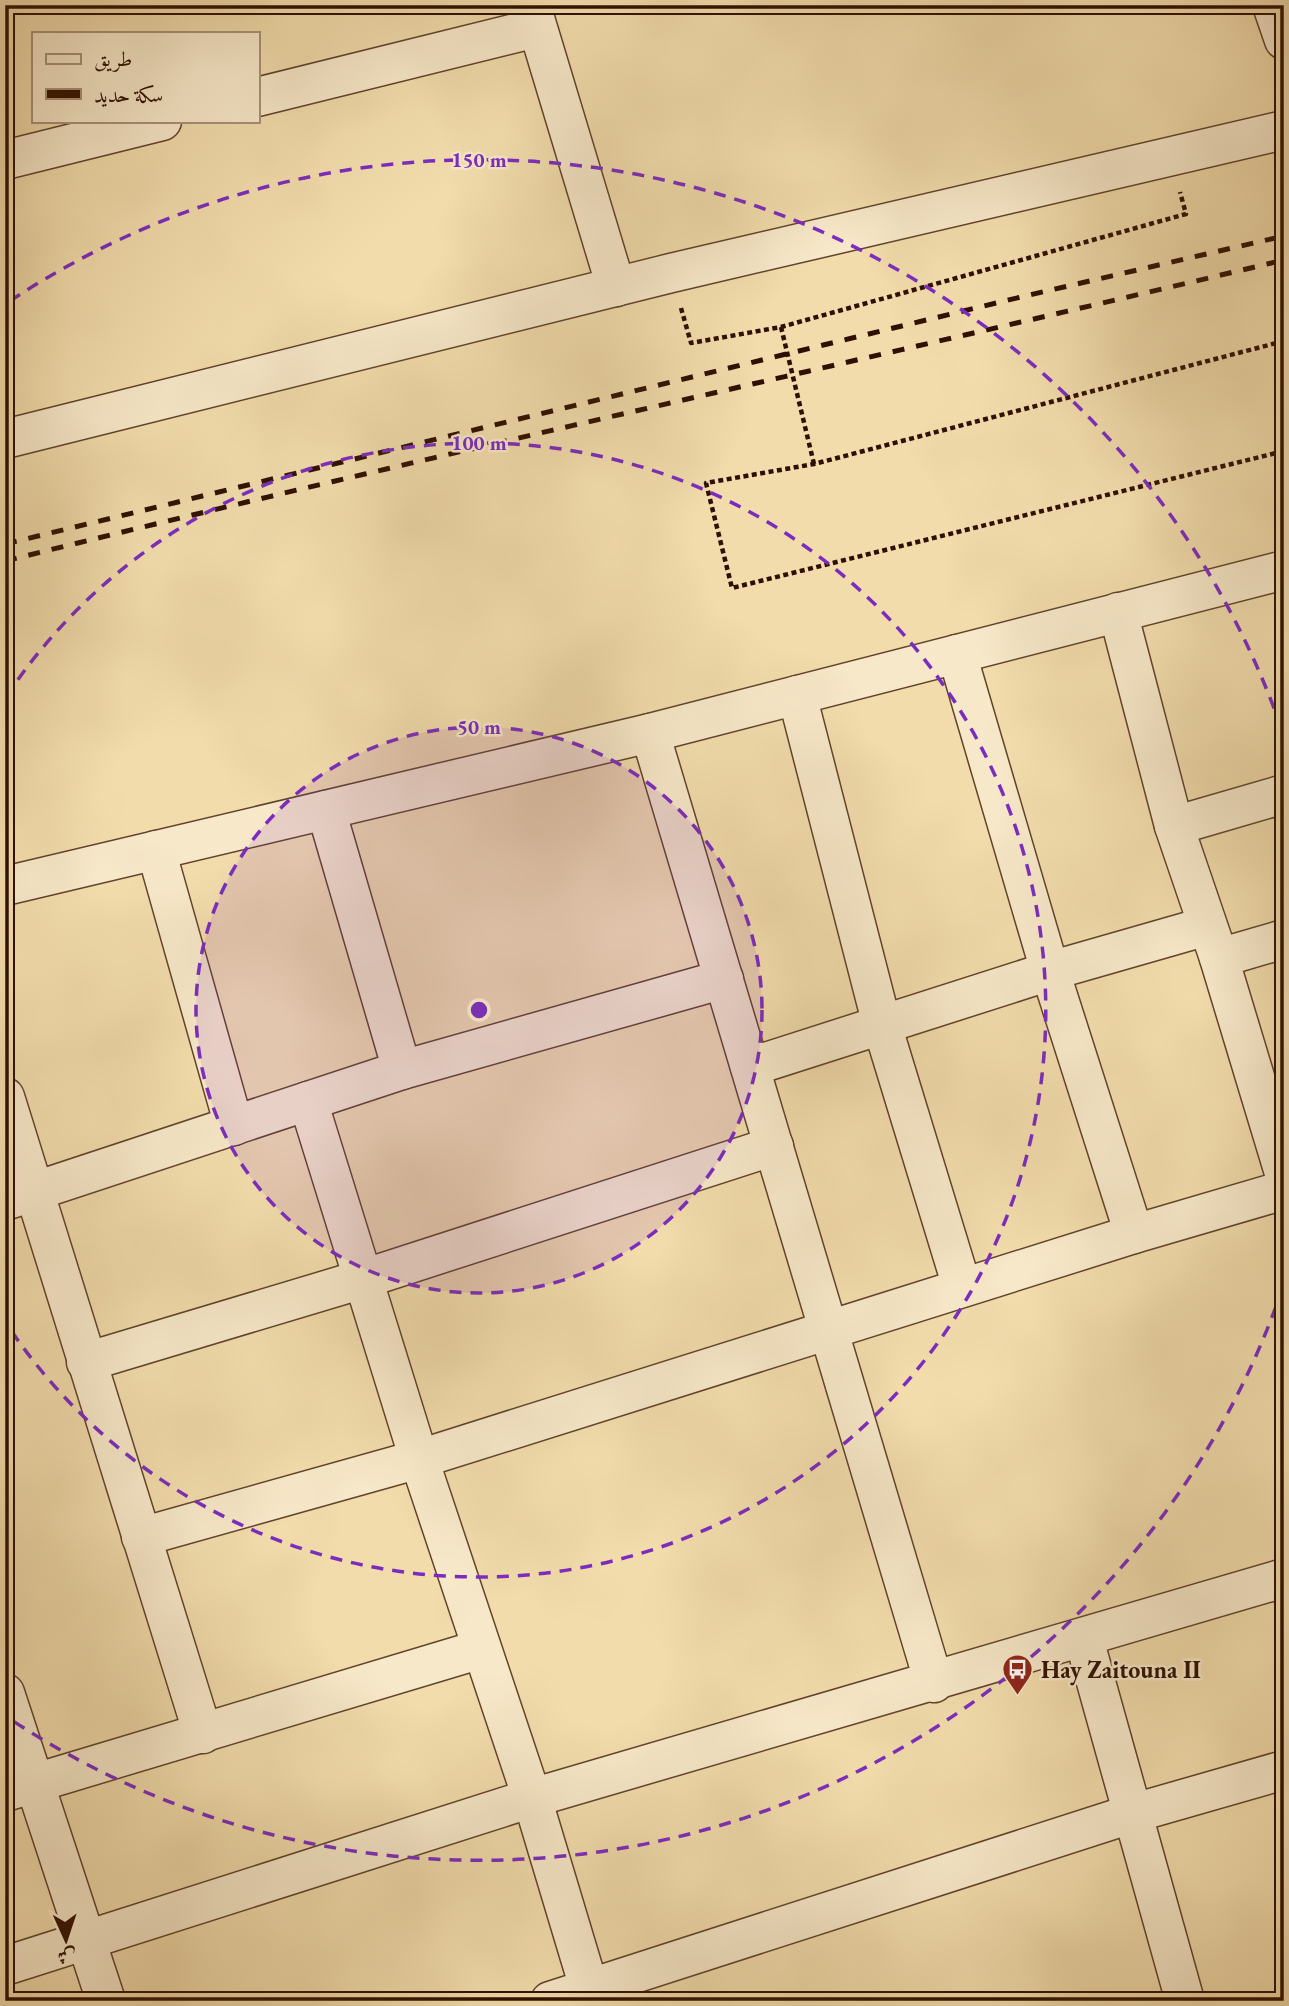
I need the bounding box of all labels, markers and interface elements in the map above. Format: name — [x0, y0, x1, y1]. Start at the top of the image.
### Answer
legend — [32, 32, 259, 122]
text: طريق — [94, 45, 132, 72]
text: سكة حديد — [94, 81, 163, 108]
text: 150 m — [451, 146, 507, 173]
text: 100 m — [451, 429, 507, 456]
text: 50 m — [457, 713, 501, 740]
centre of rings — [467, 998, 491, 1022]
bus stop icon: Hay Zaitouna II — [1001, 1652, 1035, 1696]
place label: Hay Zaitouna II — [1041, 1654, 1201, 1686]
north arrow — [32, 1904, 102, 1974]
text: ش — [57, 1944, 77, 1969]

